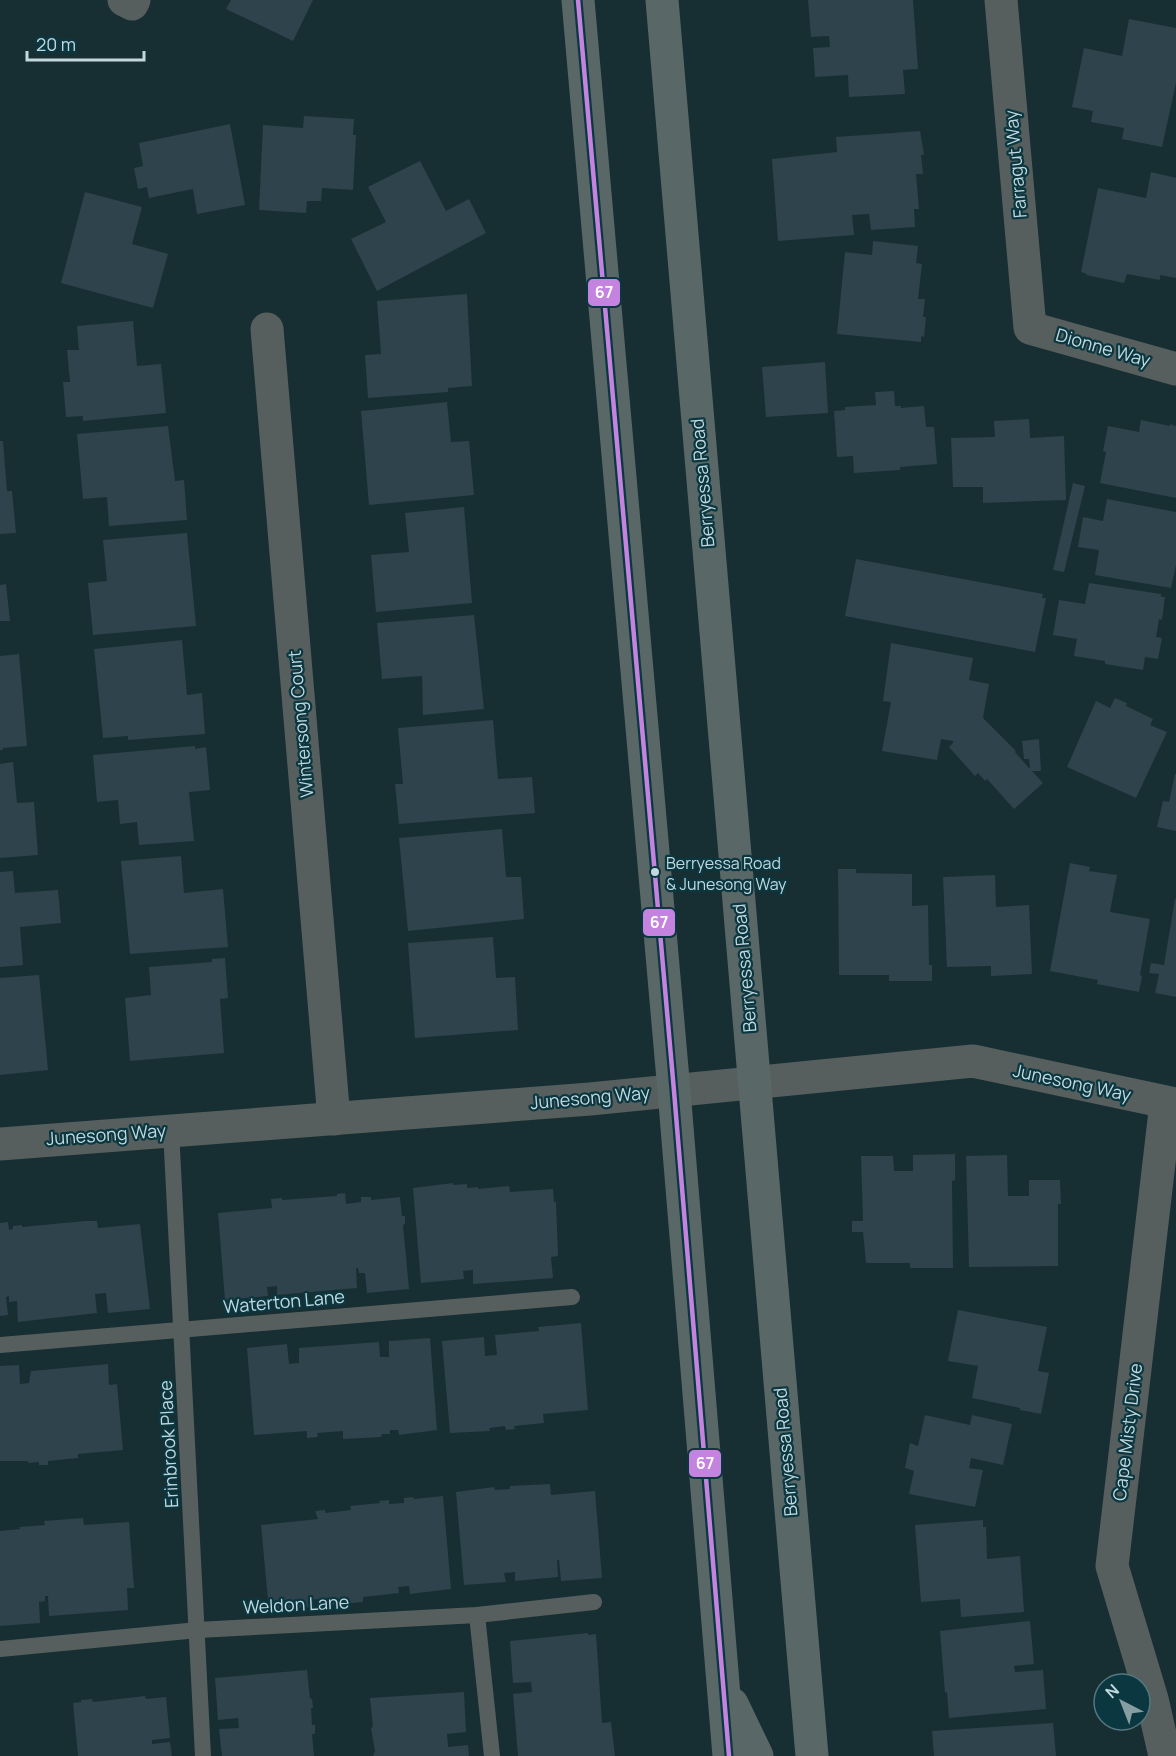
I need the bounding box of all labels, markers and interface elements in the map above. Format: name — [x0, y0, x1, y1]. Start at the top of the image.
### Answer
scale bar — [27, 24, 144, 62]
text: 20 m — [36, 32, 76, 56]
street label: Farragut Way — [998, 109, 1032, 219]
line badge: 67 — [587, 278, 621, 307]
text: 67 — [595, 281, 613, 303]
street label: Dionne Way — [1053, 322, 1154, 372]
street label: Berryessa Road — [684, 418, 720, 549]
street label: Wintersong Court — [282, 649, 318, 799]
place label: Berryessa Road & Junesong Way — [666, 852, 787, 895]
marker: Berryessa Road & Junesong Way — [649, 866, 661, 878]
street label: Berryessa Road — [726, 903, 762, 1034]
line badge: 67 — [642, 908, 676, 937]
text: 67 — [650, 911, 668, 933]
street label: Junesong Way — [1011, 1058, 1134, 1106]
street label: Junesong Way — [529, 1080, 651, 1114]
street label: Junesong Way — [45, 1118, 167, 1150]
street label: Waterton Lane — [222, 1284, 346, 1318]
street label: Cape Misty Drive — [1107, 1362, 1147, 1502]
street label: Erinbrook Place — [153, 1380, 183, 1508]
street label: Berryessa Road — [767, 1387, 803, 1518]
line badge: 67 — [688, 1449, 722, 1478]
text: 67 — [696, 1452, 714, 1474]
street label: Weldon Lane — [242, 1589, 350, 1619]
north arrow — [1092, 1672, 1152, 1732]
text: N — [1100, 1679, 1124, 1703]

